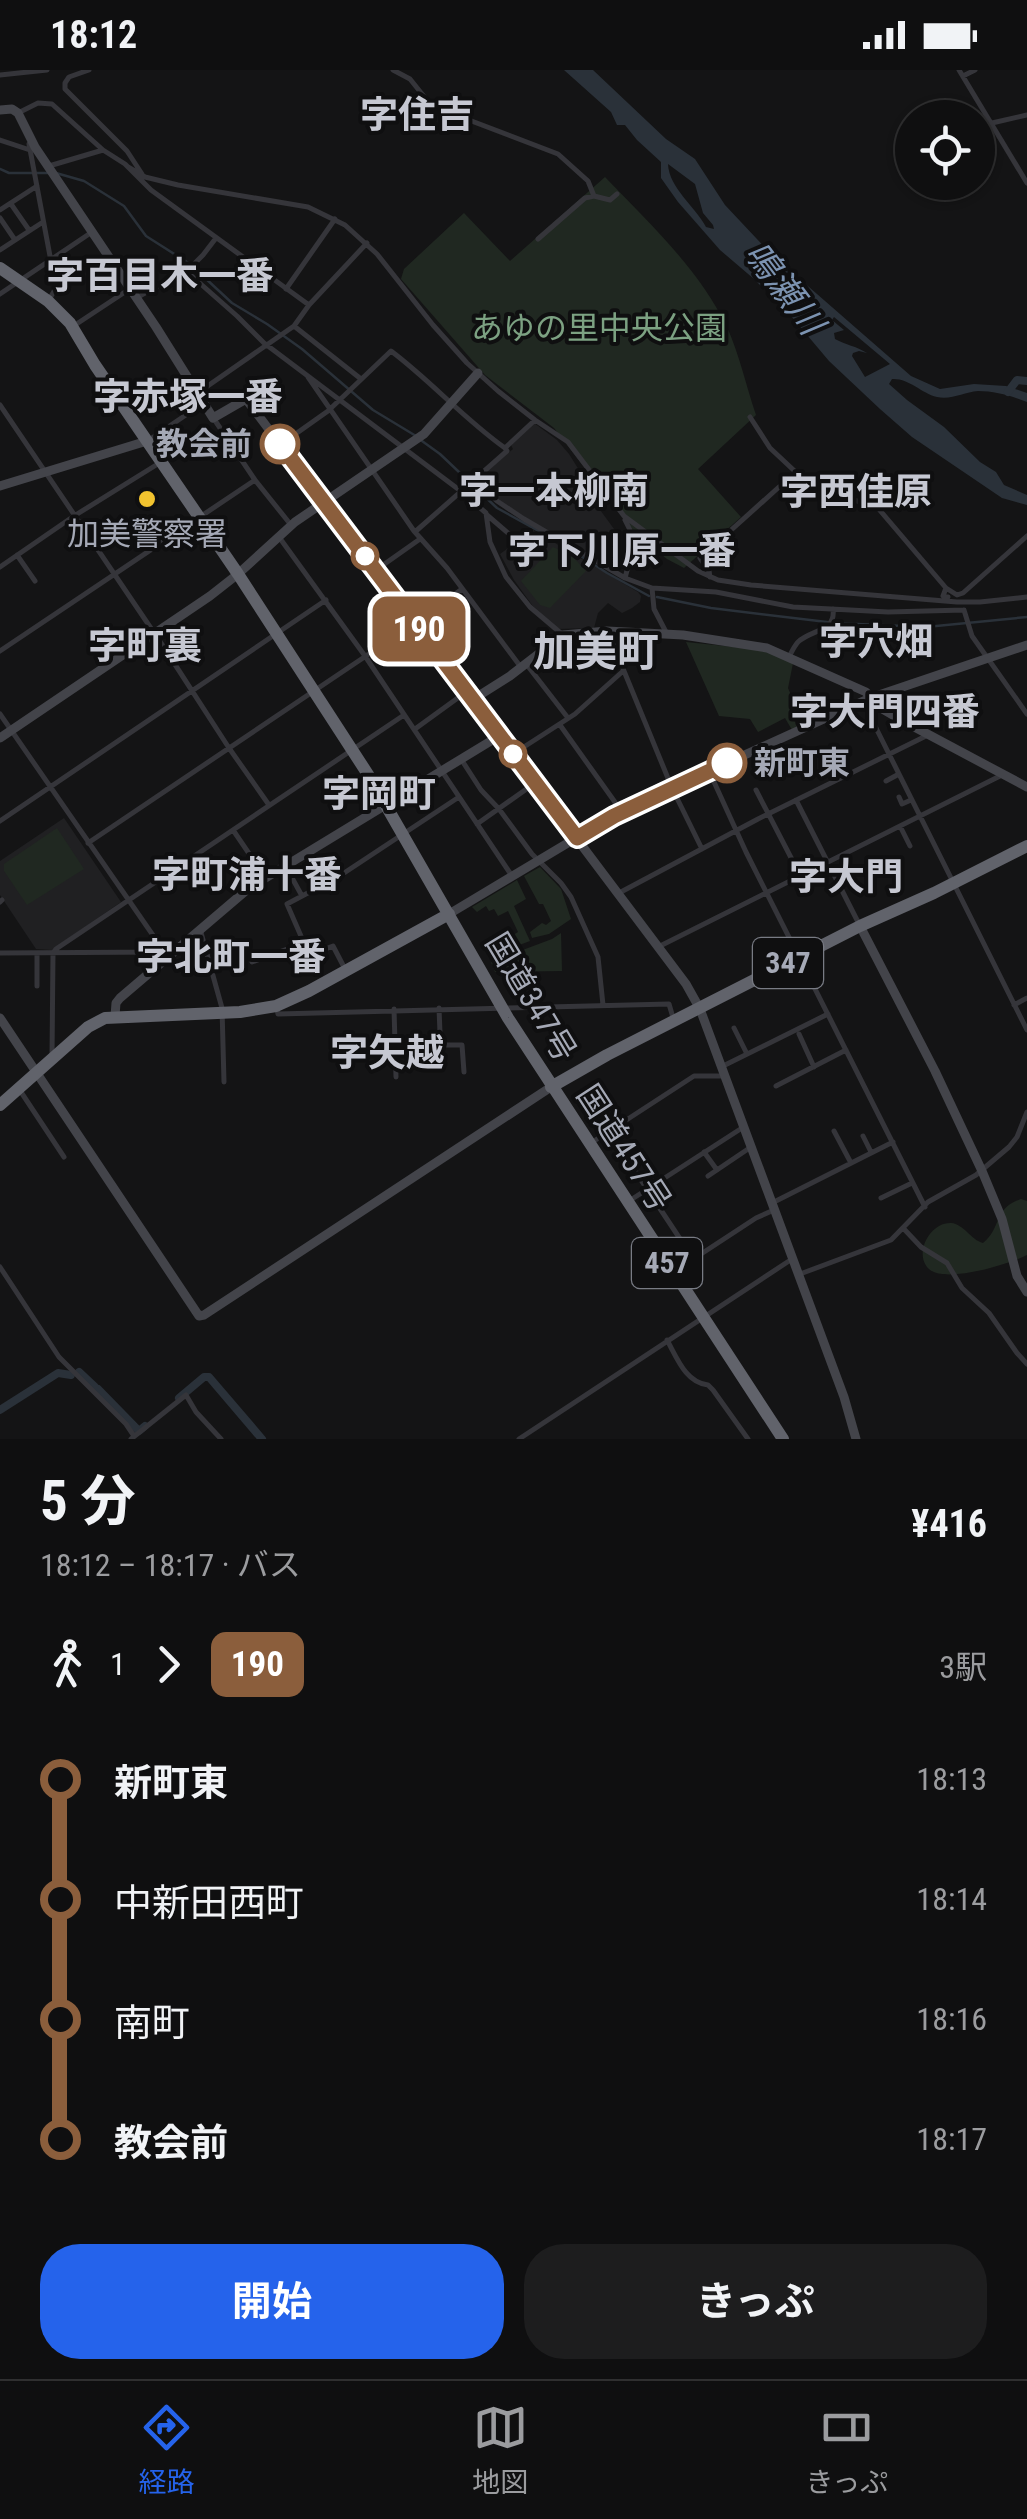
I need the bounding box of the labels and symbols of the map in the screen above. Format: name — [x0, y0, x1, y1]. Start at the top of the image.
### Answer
district label: 字住吉 — [360, 93, 474, 137]
water label: 鳴瀬川 — [736, 234, 834, 346]
district label: 字百目木一番 — [46, 254, 274, 298]
park label: あゆの里中央公園 — [471, 309, 727, 347]
district label: 字赤塚一番 — [93, 375, 283, 419]
place label: 教会前 — [156, 425, 252, 463]
marker: 教会前 — [261, 425, 299, 463]
district label: 字一本柳南 — [459, 469, 649, 513]
district label: 字西佳原 — [780, 470, 932, 514]
marker: 加美警察署 — [136, 488, 158, 510]
place label: 加美警察署 — [67, 515, 227, 553]
district label: 字下川原一番 — [508, 529, 736, 573]
unlabelled marker — [352, 543, 378, 569]
line badge: 190 — [362, 596, 476, 662]
district label: 字穴畑 — [819, 620, 933, 664]
district label: 字町裏 — [88, 624, 202, 668]
district label: 加美町 — [533, 627, 659, 676]
district label: 字大門四番 — [790, 690, 980, 734]
unlabelled marker — [500, 741, 526, 767]
marker: 新町東 — [708, 744, 746, 782]
place label: 新町東 — [754, 744, 850, 782]
district label: 字岡町 — [322, 772, 436, 816]
district label: 字町浦十番 — [152, 853, 342, 897]
district label: 字大門 — [789, 855, 903, 899]
street label: 国道347号 — [478, 926, 584, 1068]
district label: 字北町一番 — [136, 935, 326, 979]
road number: 347 — [753, 938, 823, 988]
district label: 字矢越 — [330, 1031, 444, 1075]
street label: 国道457号 — [569, 1078, 679, 1218]
road number: 457 — [632, 1238, 702, 1288]

